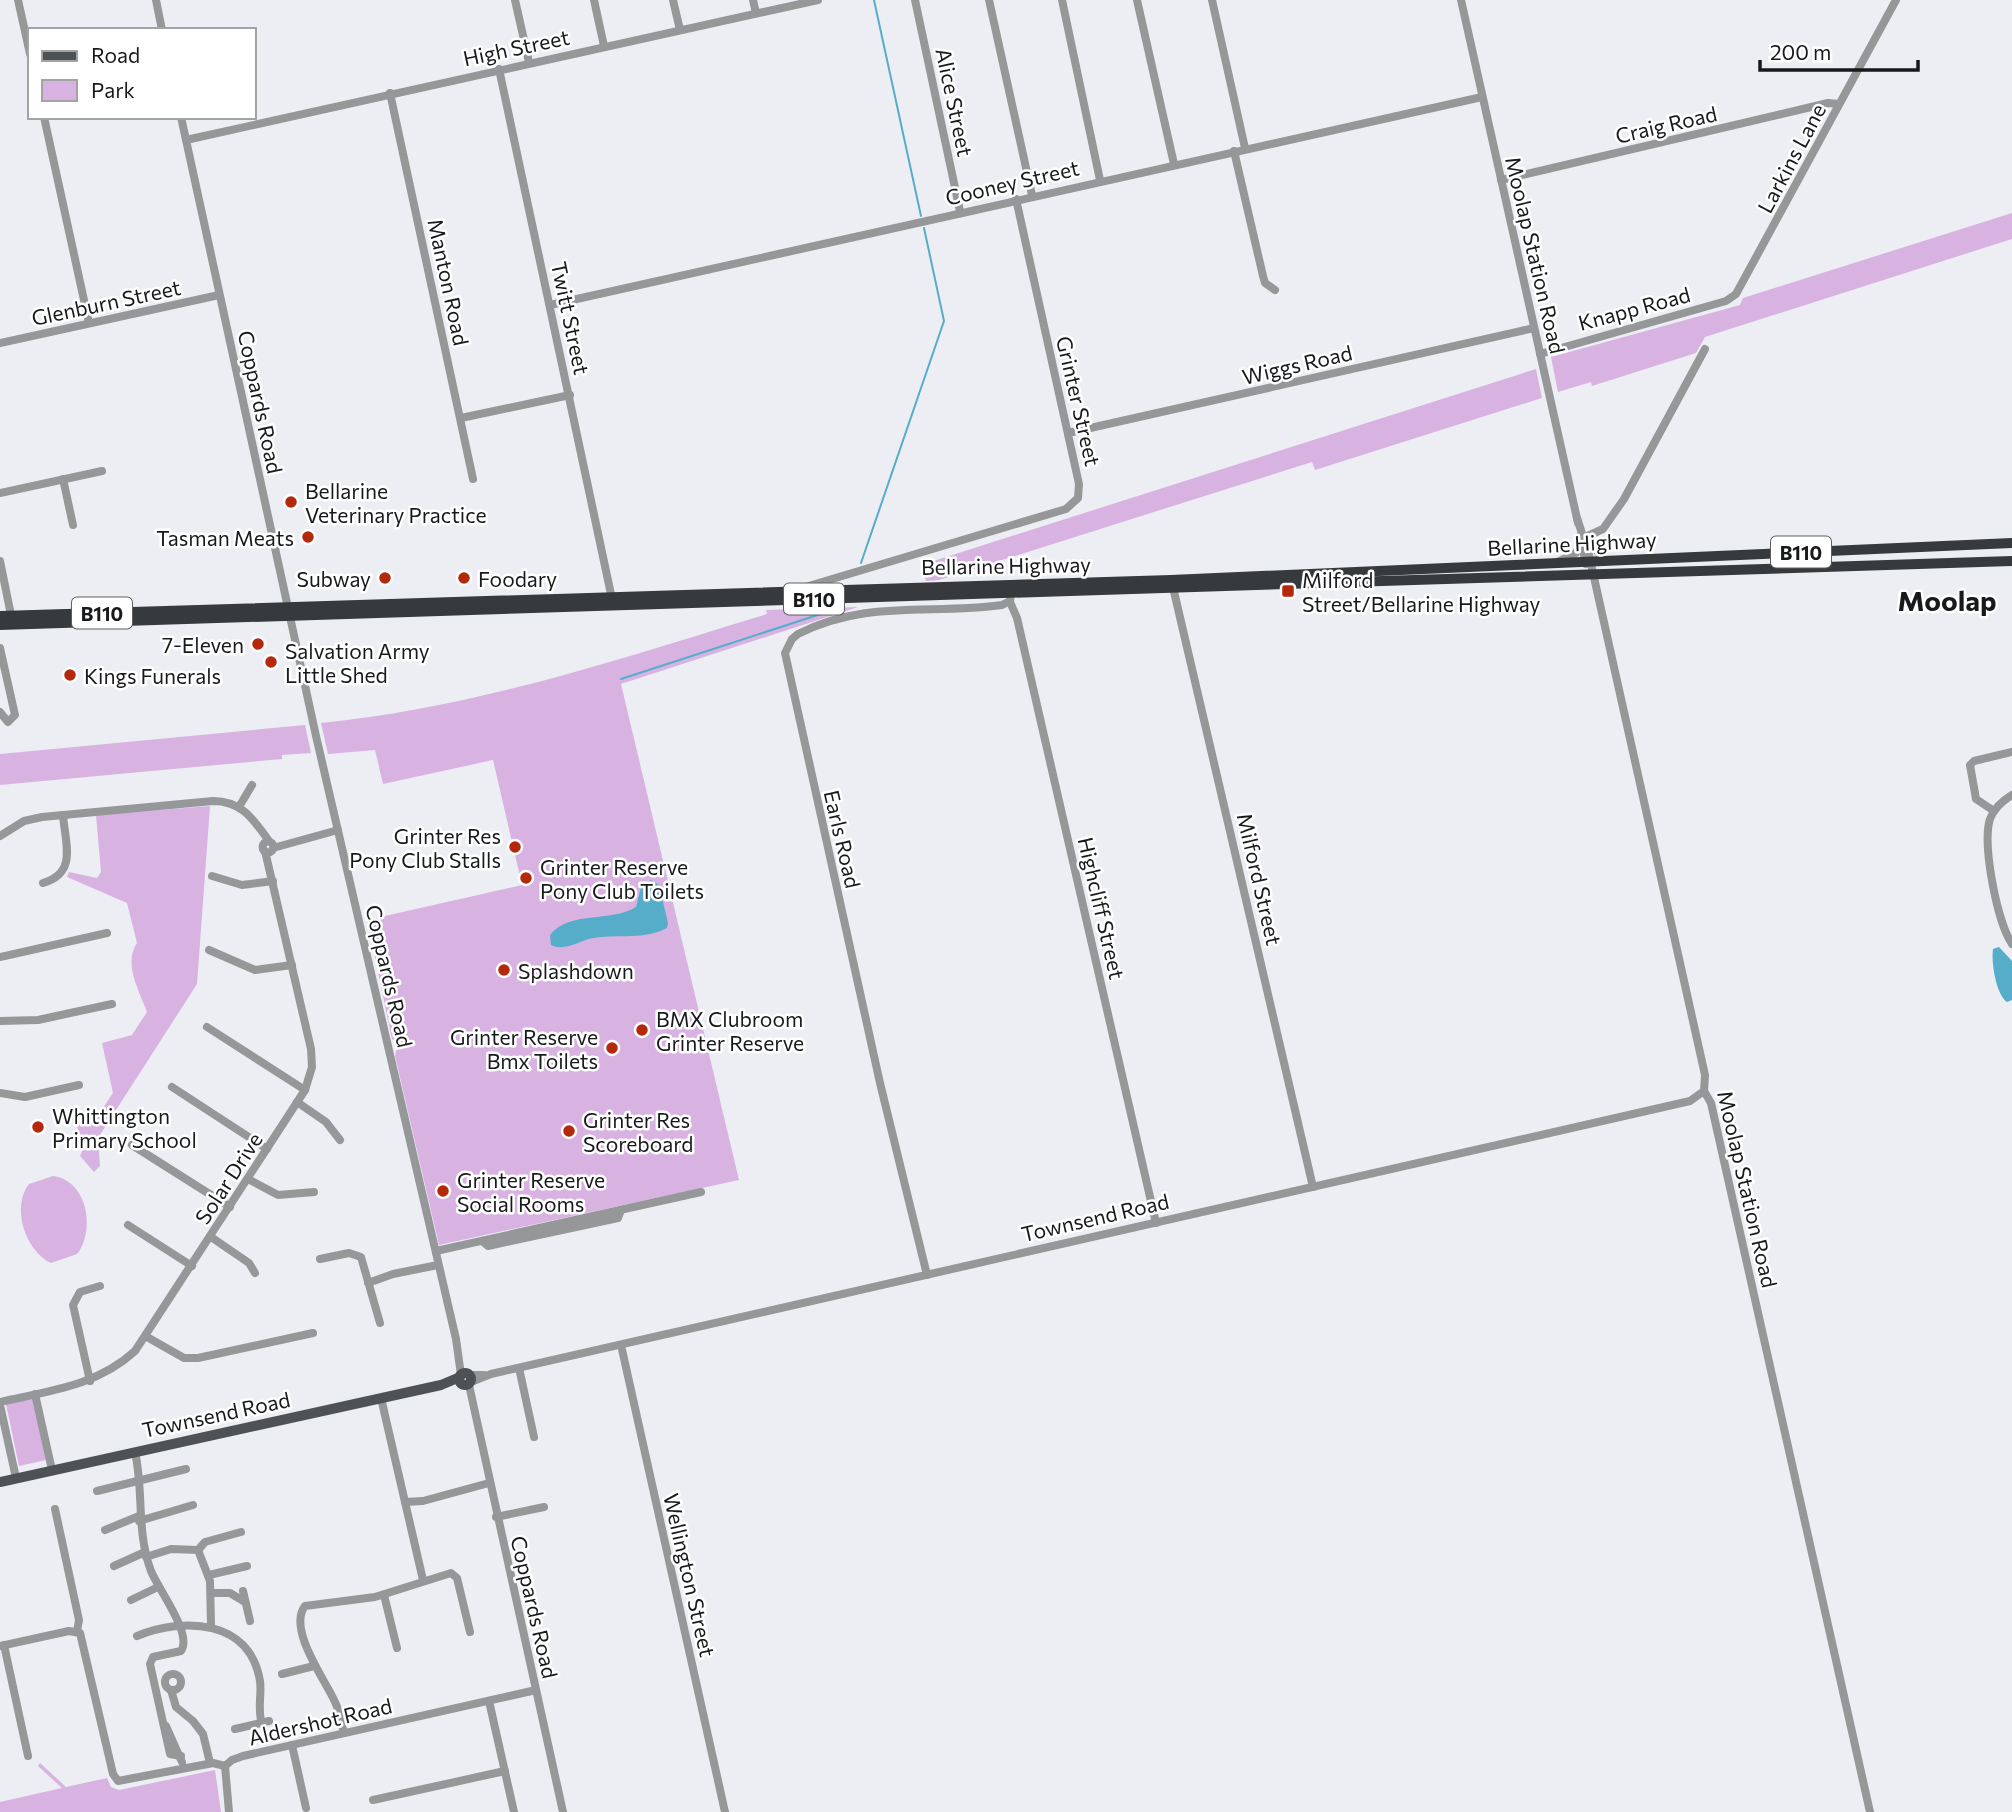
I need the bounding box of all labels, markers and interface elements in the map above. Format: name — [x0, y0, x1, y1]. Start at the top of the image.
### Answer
street label: High Street — [461, 24, 571, 70]
legend — [28, 28, 256, 119]
scale bar — [1760, 28, 1918, 72]
text: 200 m — [1770, 39, 1831, 64]
text: Road — [91, 42, 140, 67]
street label: Alice Street — [931, 46, 979, 158]
text: Park — [91, 77, 135, 102]
street label: Larkins Lane — [1752, 99, 1830, 217]
street label: Craig Road — [1613, 100, 1719, 148]
street label: Cooney Street — [943, 154, 1081, 210]
street label: Moolap Station Road — [1501, 154, 1571, 356]
street label: Manton Road — [423, 216, 475, 348]
street label: Twitt Street — [547, 259, 595, 377]
street label: Glenburn Street — [29, 274, 183, 330]
street label: Knapp Road — [1575, 281, 1693, 335]
street label: Coppards Road — [234, 328, 288, 476]
street label: Grinter Street — [1052, 334, 1106, 468]
street label: Wiggs Road — [1240, 339, 1354, 389]
place label: Bellarine Veterinary Practice — [305, 478, 487, 527]
marker: Bellarine Veterinary Practice — [283, 494, 299, 510]
place label: Tasman Meats — [156, 525, 294, 550]
street label: Bellarine Highway — [1487, 526, 1658, 560]
marker: Tasman Meats — [300, 529, 316, 545]
road number: B110 — [1771, 537, 1831, 568]
street label: Bellarine Highway — [921, 551, 1091, 579]
place label: Subway — [297, 566, 371, 591]
place label: Foodary — [478, 566, 557, 591]
place label: Milford Street/Bellarine Highway — [1302, 567, 1541, 616]
marker: Subway — [377, 570, 393, 586]
marker: Foodary — [456, 570, 472, 586]
marker: Milford Street/Bellarine Highway — [1280, 583, 1296, 599]
district label: Moolap — [1897, 583, 1997, 617]
road number: B110 — [784, 584, 844, 614]
road number: B110 — [72, 598, 132, 628]
place label: 7-Eleven — [162, 632, 244, 657]
marker: 7-Eleven — [250, 636, 266, 652]
place label: Salvation Army Little Shed — [285, 638, 430, 687]
marker: Salvation Army Little Shed — [263, 654, 279, 670]
place label: Kings Funerals — [84, 663, 221, 688]
marker: Kings Funerals — [62, 667, 78, 683]
street label: Earls Road — [820, 788, 866, 890]
street label: Milford Street — [1233, 811, 1287, 947]
place label: Grinter Res Pony Club Stalls — [349, 823, 501, 872]
street label: Highcliff Street — [1073, 834, 1131, 982]
marker: Grinter Res Pony Club Stalls — [507, 839, 523, 855]
place label: Grinter Reserve Pony Club Toilets — [540, 854, 704, 903]
marker: Grinter Reserve Pony Club Toilets — [518, 870, 534, 886]
street label: Coppards Road — [361, 902, 419, 1050]
place label: Splashdown — [518, 958, 634, 983]
marker: Splashdown — [496, 962, 512, 978]
place label: BMX Clubroom Grinter Reserve — [656, 1006, 804, 1055]
marker: BMX Clubroom Grinter Reserve — [634, 1022, 650, 1038]
place label: Grinter Reserve Bmx Toilets — [450, 1024, 598, 1073]
marker: Grinter Reserve Bmx Toilets — [604, 1040, 620, 1056]
street label: Moolap Station Road — [1713, 1088, 1783, 1290]
place label: Whittington Primary School — [52, 1103, 197, 1152]
place label: Grinter Res Scoreboard — [583, 1107, 693, 1156]
marker: Whittington Primary School — [30, 1119, 46, 1135]
marker: Grinter Res Scoreboard — [561, 1123, 577, 1139]
street label: Solar Drive — [189, 1127, 267, 1229]
place label: Grinter Reserve Social Rooms — [457, 1167, 605, 1216]
marker: Grinter Reserve Social Rooms — [435, 1183, 451, 1199]
street label: Townsend Road — [1019, 1188, 1171, 1246]
street label: Townsend Road — [140, 1386, 292, 1442]
street label: Wellington Street — [659, 1491, 721, 1659]
street label: Coppards Road — [506, 1533, 564, 1681]
street label: Aldershot Road — [246, 1692, 394, 1750]

